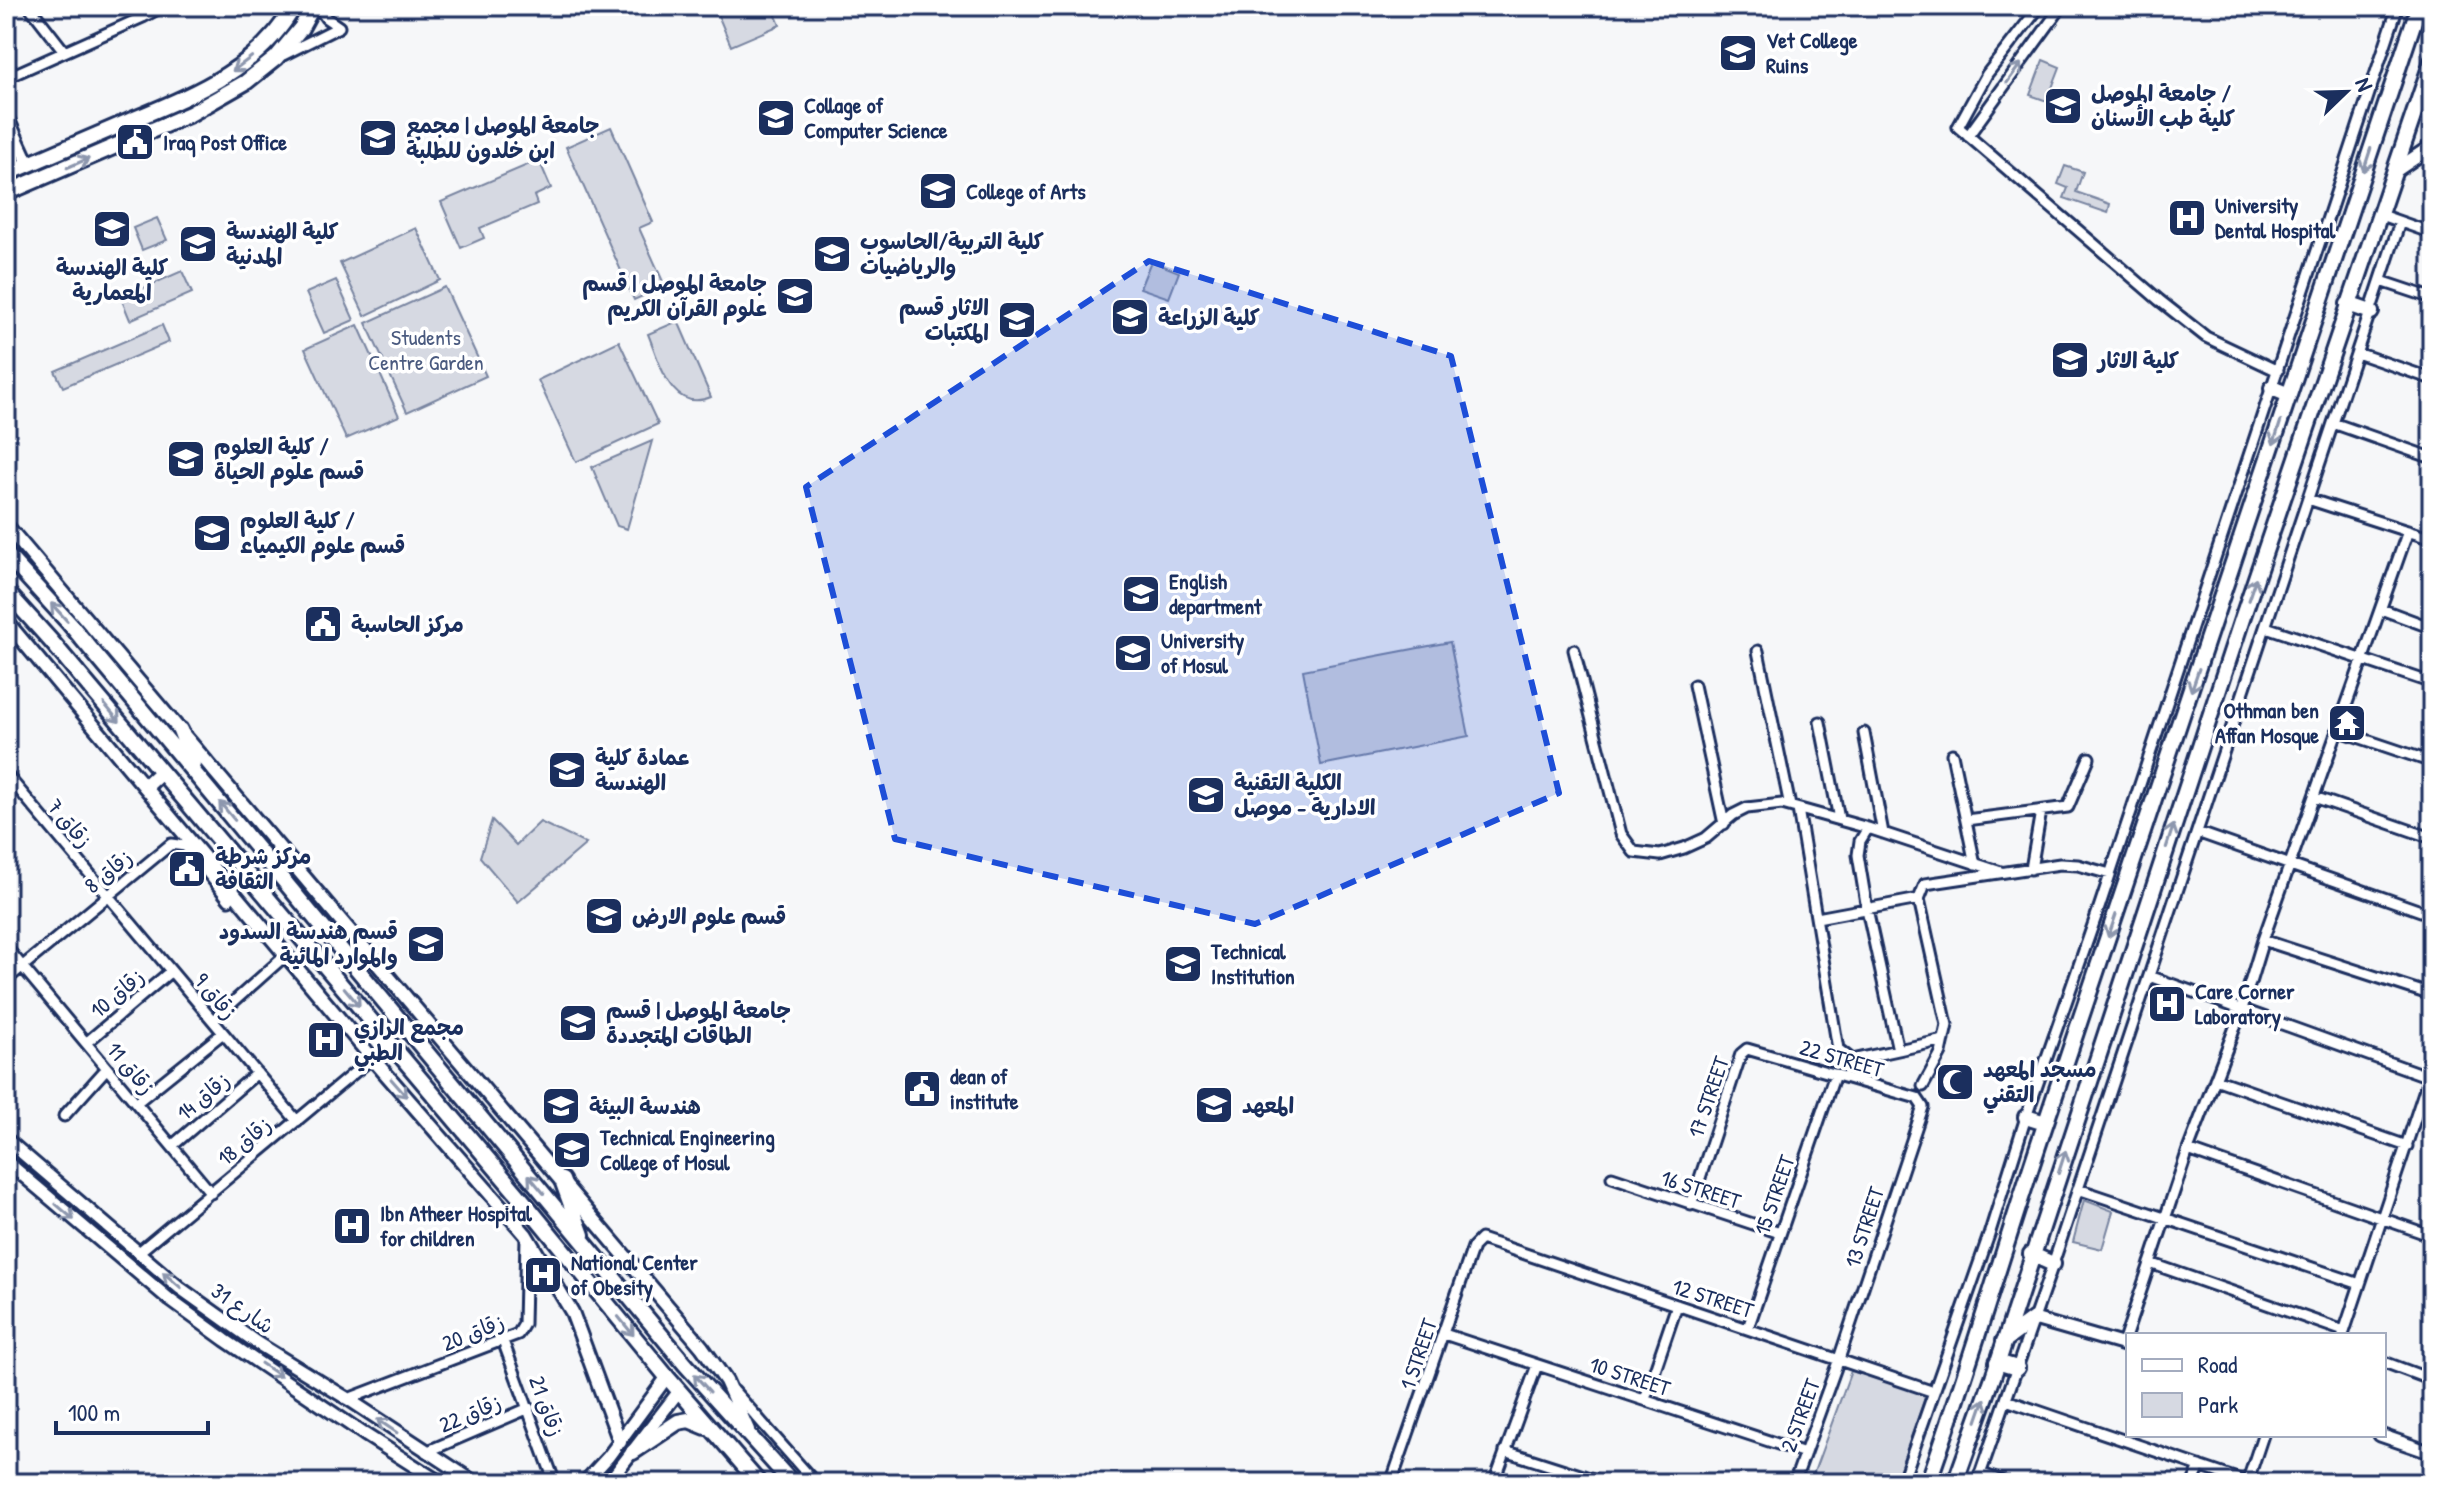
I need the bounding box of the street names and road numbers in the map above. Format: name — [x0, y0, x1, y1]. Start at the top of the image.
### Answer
street label: زقاق 7 — [41, 792, 99, 854]
street label: زقاق 8 — [78, 842, 138, 900]
street label: زقاق 10 — [83, 961, 151, 1025]
street label: زقاق 9 — [188, 966, 244, 1026]
street label: 22 STREET — [1797, 1032, 1888, 1084]
street label: زقاق 11 — [100, 1035, 162, 1101]
street label: 17 STREET — [1680, 1052, 1736, 1142]
street label: زقاق 14 — [170, 1065, 236, 1127]
street label: زقاق 18 — [211, 1110, 277, 1172]
street label: 15 STREET — [1746, 1150, 1802, 1239]
street label: 16 STREET — [1657, 1162, 1745, 1216]
street label: 13 STREET — [1837, 1182, 1891, 1271]
street label: 12 STREET — [1669, 1271, 1758, 1325]
street label: شارع 31 — [205, 1275, 280, 1341]
street label: زقاق 20 — [437, 1306, 509, 1358]
street label: 1 STREET — [1392, 1314, 1444, 1393]
street label: 10 STREET — [1586, 1349, 1675, 1403]
street label: زقاق 21 — [522, 1371, 572, 1441]
street label: 2 STREET — [1773, 1374, 1827, 1456]
street label: زقاق 22 — [434, 1386, 506, 1440]

